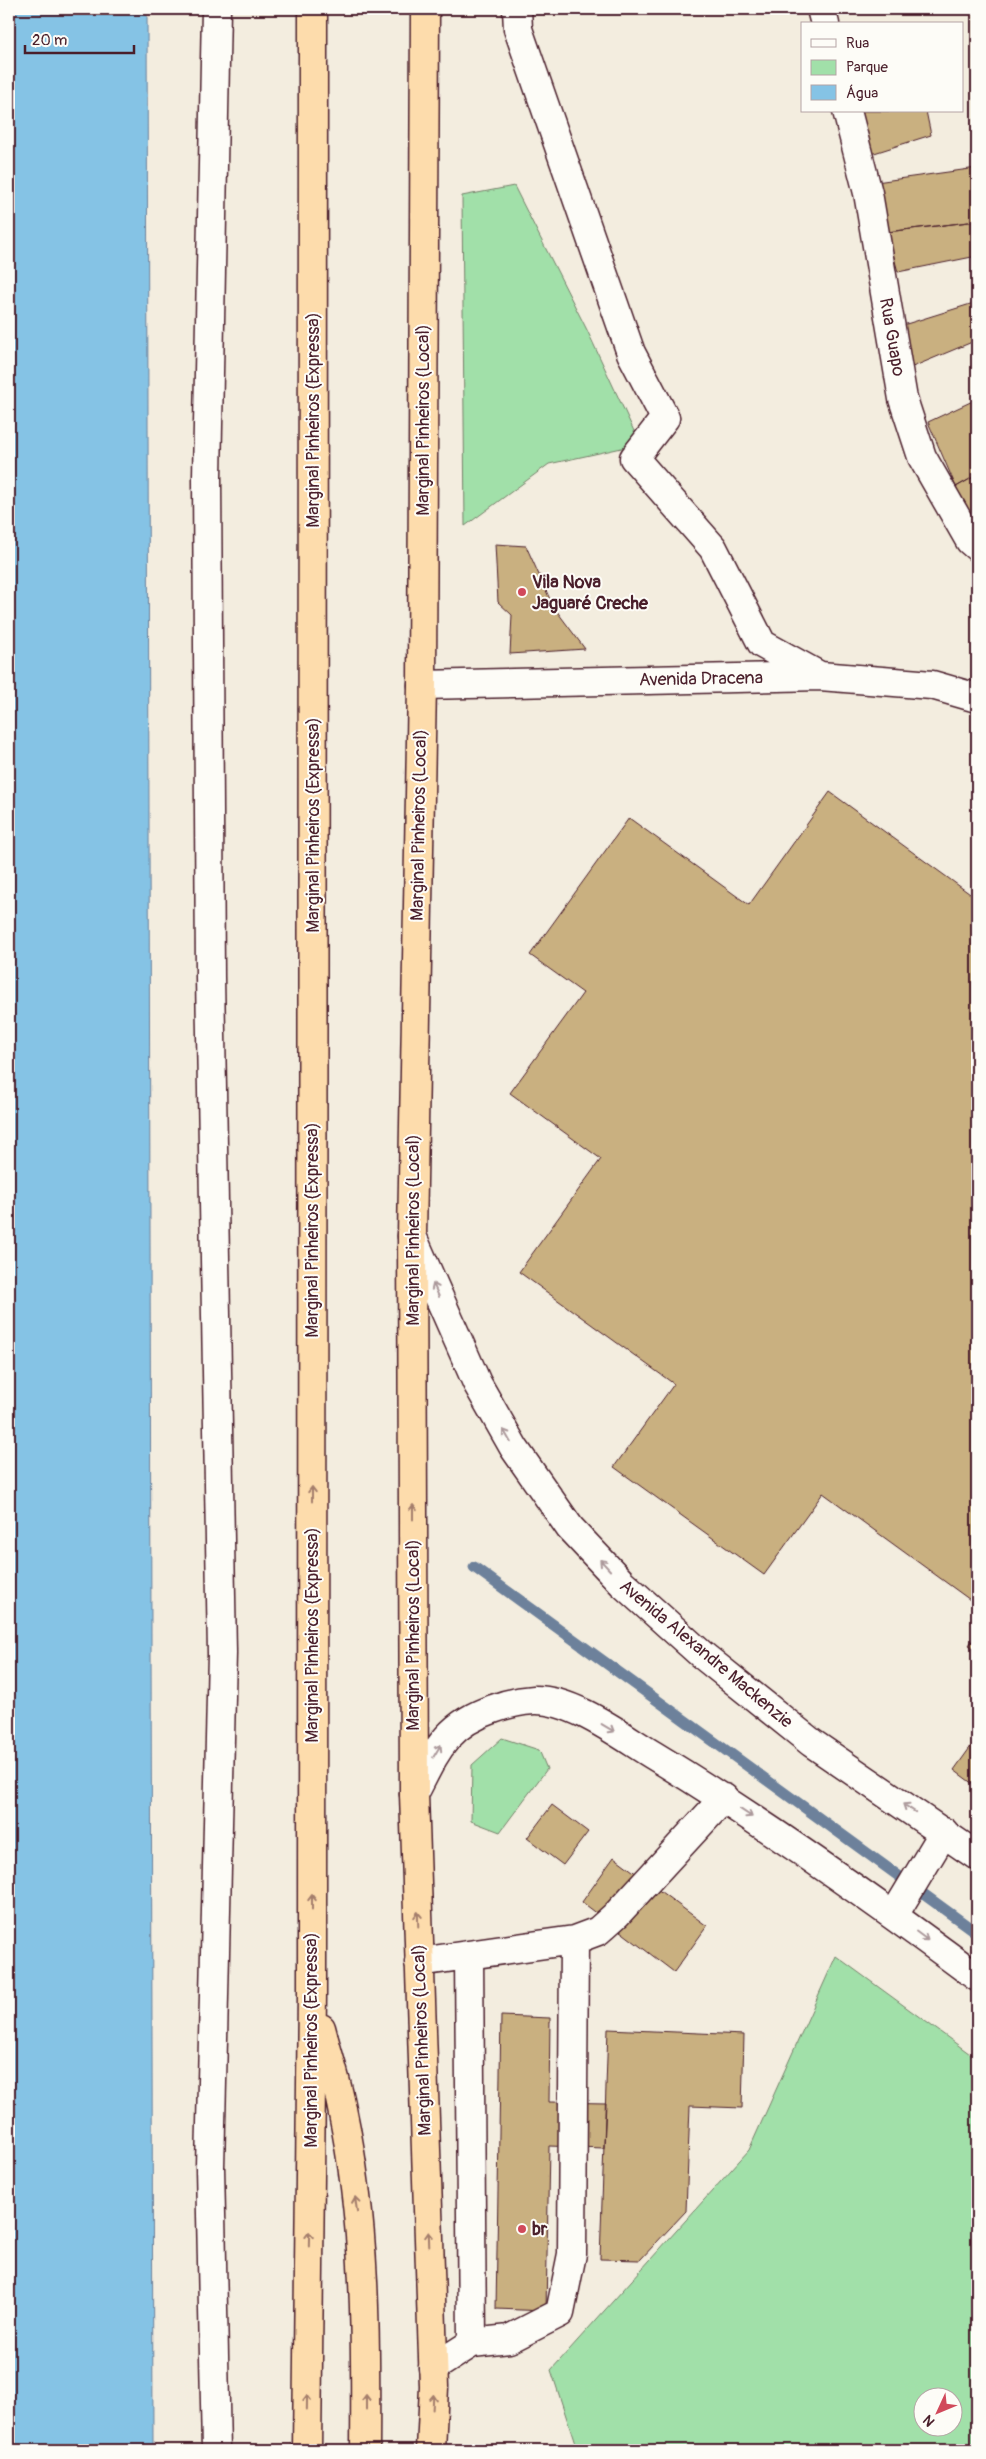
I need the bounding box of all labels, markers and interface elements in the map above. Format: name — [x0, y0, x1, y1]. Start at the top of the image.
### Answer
scale bar — [25, 22, 134, 54]
legend — [801, 22, 964, 112]
text: 20 m — [32, 31, 67, 50]
text: Rua — [846, 34, 869, 53]
text: Parque — [846, 58, 889, 77]
text: Água — [846, 84, 878, 103]
street label: Rua Guapo — [874, 296, 910, 378]
street label: Marginal Pinheiros (Expressa) — [302, 312, 325, 528]
street label: Marginal Pinheiros (Local) — [412, 324, 435, 516]
place label: Vila Nova Jaguaré Creche — [532, 571, 649, 615]
marker: Vila Nova Jaguaré Creche — [516, 586, 528, 598]
street label: Avenida Dracena — [639, 666, 763, 692]
street label: Marginal Pinheiros (Expressa) — [302, 717, 325, 933]
street label: Marginal Pinheiros (Local) — [406, 729, 432, 921]
street label: Marginal Pinheiros (Expressa) — [301, 1122, 324, 1338]
street label: Marginal Pinheiros (Local) — [402, 1134, 425, 1326]
one-way arrow — [430, 1283, 440, 1298]
one-way arrow — [501, 1429, 511, 1443]
one-way arrow — [307, 1486, 317, 1502]
one-way arrow — [408, 1504, 418, 1520]
street label: Marginal Pinheiros (Expressa) — [301, 1527, 324, 1743]
street label: Marginal Pinheiros (Local) — [402, 1539, 425, 1731]
one-way arrow — [599, 1559, 611, 1571]
street label: Avenida Alexandre Mackenzie — [615, 1575, 798, 1733]
one-way arrow — [600, 1723, 614, 1733]
one-way arrow — [433, 1744, 443, 1758]
one-way arrow — [902, 1803, 916, 1813]
one-way arrow — [738, 1808, 752, 1818]
one-way arrow — [307, 1894, 317, 1910]
one-way arrow — [413, 1912, 423, 1928]
one-way arrow — [915, 1931, 929, 1941]
street label: Marginal Pinheiros (Expressa) — [300, 1932, 323, 2148]
street label: Marginal Pinheiros (Local) — [407, 1944, 437, 2136]
one-way arrow — [351, 2197, 361, 2213]
place label: br — [532, 2218, 548, 2241]
marker: br — [516, 2223, 528, 2235]
one-way arrow — [304, 2231, 314, 2248]
one-way arrow — [424, 2231, 433, 2247]
north arrow — [914, 2386, 964, 2436]
one-way arrow — [302, 2394, 312, 2410]
one-way arrow — [361, 2394, 370, 2410]
one-way arrow — [429, 2394, 438, 2410]
text: N — [920, 2411, 938, 2430]

